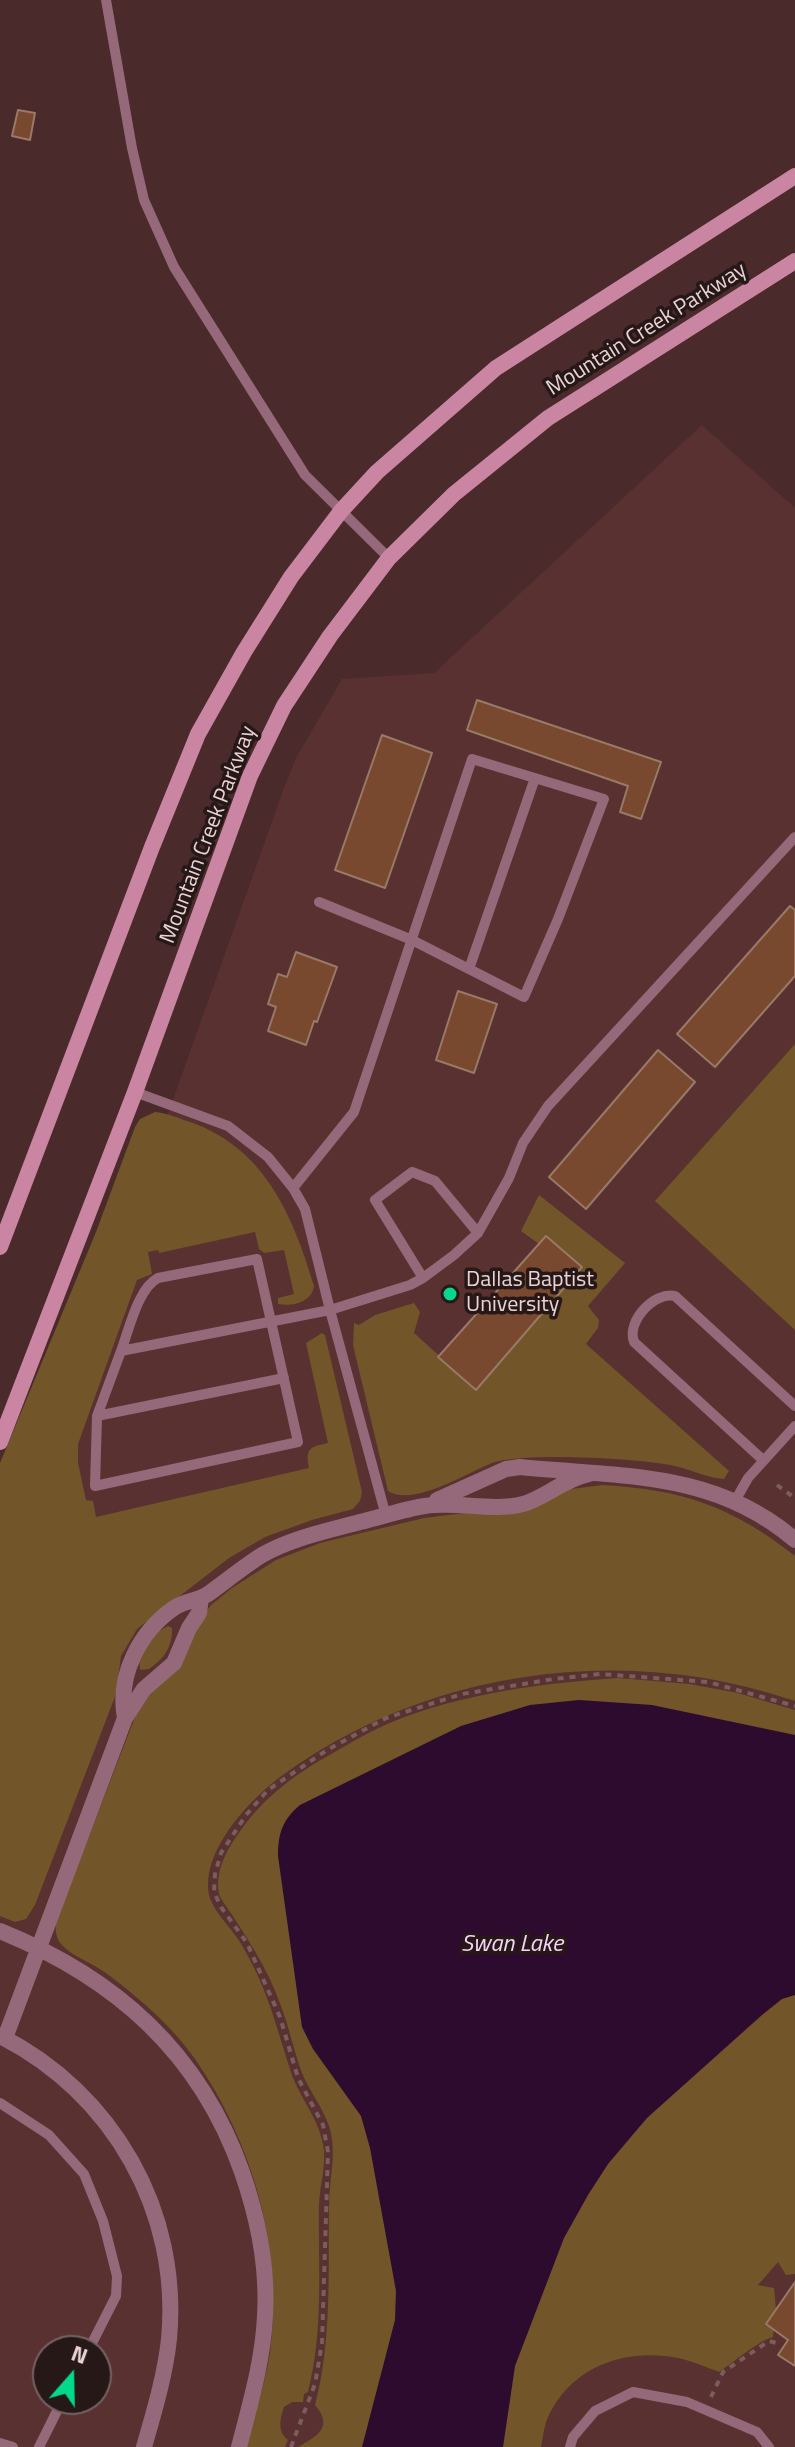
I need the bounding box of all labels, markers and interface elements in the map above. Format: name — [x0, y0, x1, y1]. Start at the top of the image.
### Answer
street label: Mountain Creek Parkway — [542, 258, 752, 402]
street label: Mountain Creek Parkway — [155, 723, 263, 947]
place label: Dallas Baptist University — [466, 1268, 594, 1320]
marker: Dallas Baptist University — [441, 1285, 459, 1303]
water label: Swan Lake — [461, 1931, 563, 1959]
north arrow — [32, 2335, 112, 2415]
text: N — [67, 2336, 93, 2373]

